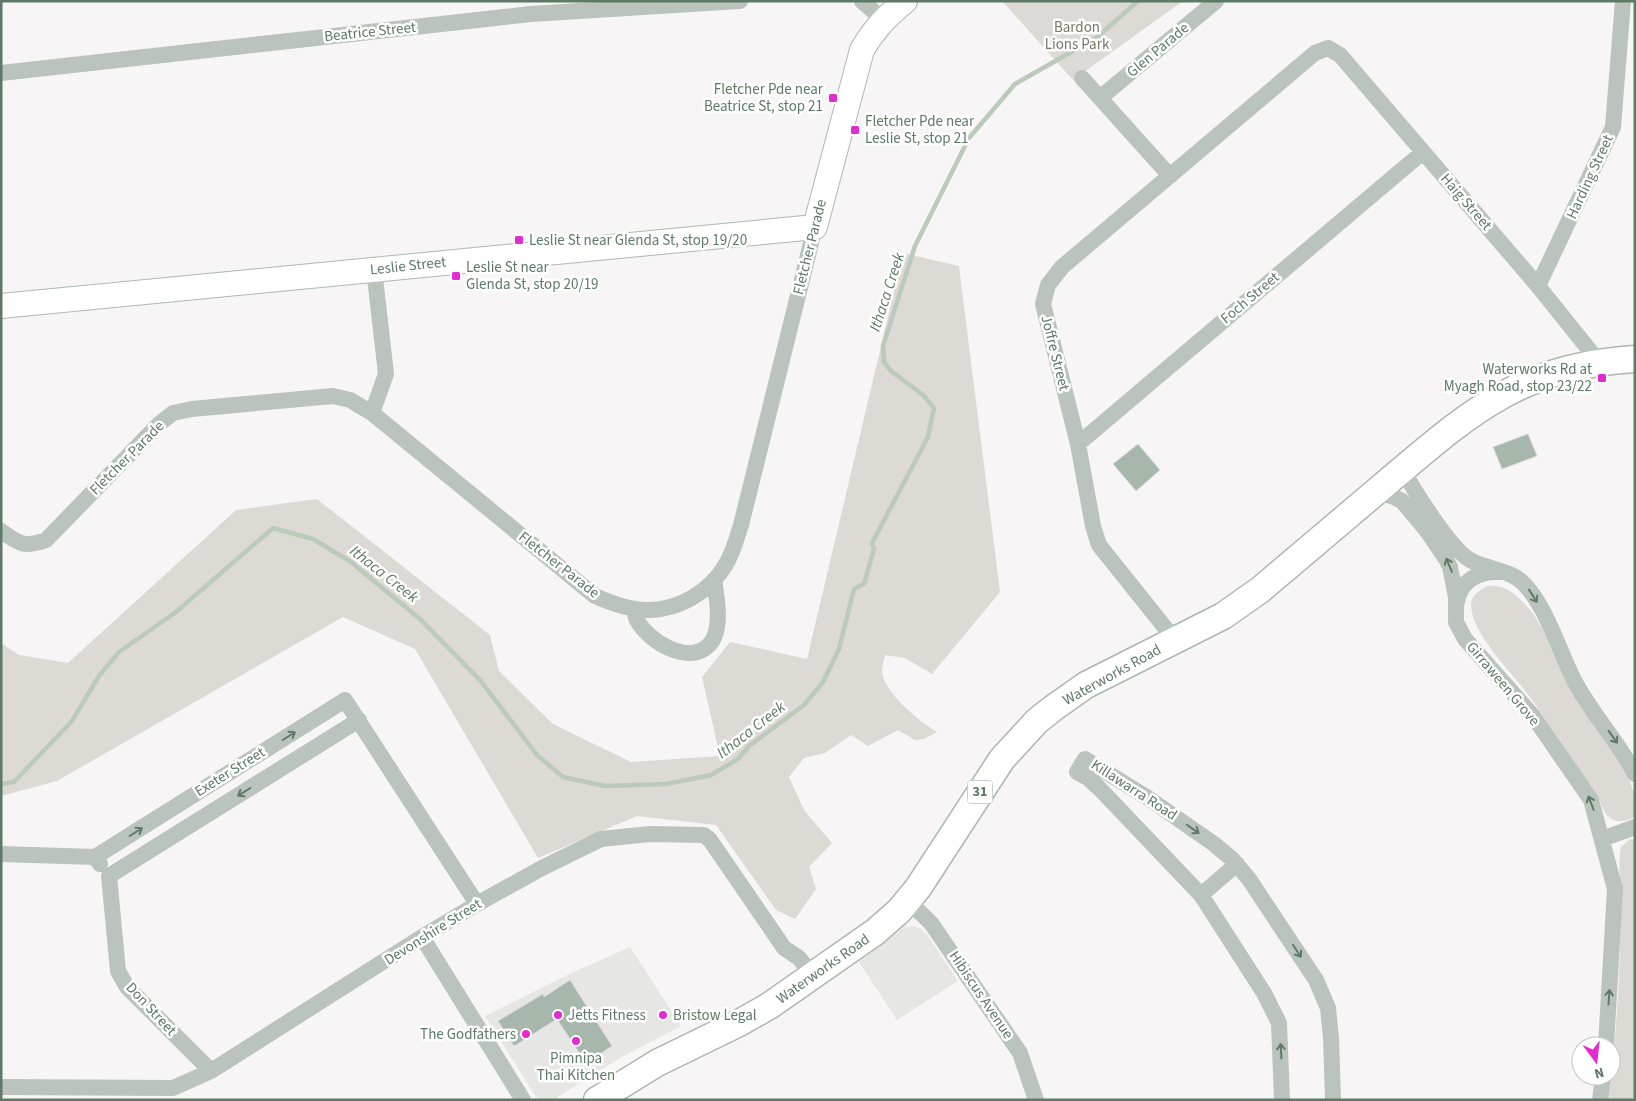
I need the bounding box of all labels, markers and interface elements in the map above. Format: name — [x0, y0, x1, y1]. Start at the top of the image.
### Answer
street label: Beatrice Street — [323, 17, 417, 47]
park label: Bardon Lions Park — [1045, 17, 1110, 55]
street label: Glen Parade — [1122, 18, 1194, 82]
place label: Fletcher Pde near Beatrice St, stop 21 — [704, 79, 824, 117]
marker: Fletcher Pde near Beatrice St, stop 21 — [827, 92, 839, 104]
place label: Fletcher Pde near Leslie St, stop 21 — [865, 111, 975, 149]
marker: Fletcher Pde near Leslie St, stop 21 — [849, 124, 861, 136]
street label: Harding Street — [1561, 131, 1619, 223]
street label: Haig Street — [1435, 169, 1497, 235]
street label: Fletcher Parade — [788, 197, 832, 297]
place label: Leslie St near Glenda St, stop 19/20 — [529, 230, 747, 251]
marker: Leslie St near Glenda St, stop 19/20 — [513, 234, 525, 246]
water label: Ithaca Creek — [864, 249, 910, 334]
street label: Leslie Street — [369, 252, 447, 280]
place label: Leslie St near Glenda St, stop 20/19 — [466, 257, 599, 295]
street label: Foch Street — [1216, 267, 1284, 329]
marker: Leslie St near Glenda St, stop 20/19 — [450, 270, 462, 282]
street label: Joffre Street — [1035, 313, 1075, 393]
place label: Waterworks Rd at Myagh Road, stop 23/22 — [1444, 359, 1592, 397]
marker: Waterworks Rd at Myagh Road, stop 23/22 — [1596, 372, 1608, 384]
street label: Fletcher Parade — [85, 416, 169, 500]
street label: Fletcher Parade — [514, 527, 604, 603]
water label: Ithaca Creek — [345, 540, 423, 608]
one-way arrow — [1443, 558, 1453, 573]
one-way arrow — [1528, 589, 1538, 603]
street label: Girraween Grove — [1461, 637, 1545, 731]
street label: Waterworks Road — [1059, 639, 1165, 711]
water label: Ithaca Creek — [712, 696, 790, 764]
one-way arrow — [281, 730, 295, 740]
one-way arrow — [1608, 730, 1618, 744]
street label: Exeter Street — [191, 742, 269, 802]
street label: Killawarra Road — [1087, 754, 1181, 826]
road number: 31 — [968, 780, 992, 804]
one-way arrow — [237, 787, 251, 797]
one-way arrow — [1586, 796, 1595, 812]
one-way arrow — [1186, 824, 1200, 834]
one-way arrow — [129, 826, 143, 836]
street label: Devonshire Street — [380, 894, 486, 970]
street label: Waterworks Road — [772, 929, 874, 1009]
one-way arrow — [1292, 944, 1302, 958]
street label: Hibiscus Avenue — [944, 947, 1018, 1043]
street label: Don Street — [121, 978, 181, 1040]
one-way arrow — [1605, 990, 1614, 1006]
place label: Jetts Fitness — [568, 1005, 646, 1026]
place label: Bristow Legal — [673, 1005, 757, 1026]
marker: Jetts Fitness — [552, 1009, 564, 1021]
marker: Bristow Legal — [657, 1009, 669, 1021]
place label: The Godfathers — [420, 1024, 516, 1045]
marker: The Godfathers — [520, 1028, 532, 1040]
marker: Pimnipa Thai Kitchen — [570, 1035, 582, 1047]
north arrow — [1571, 1036, 1621, 1086]
one-way arrow — [1277, 1043, 1286, 1059]
place label: Pimnipa Thai Kitchen — [537, 1048, 615, 1086]
text: N — [1592, 1062, 1606, 1083]

